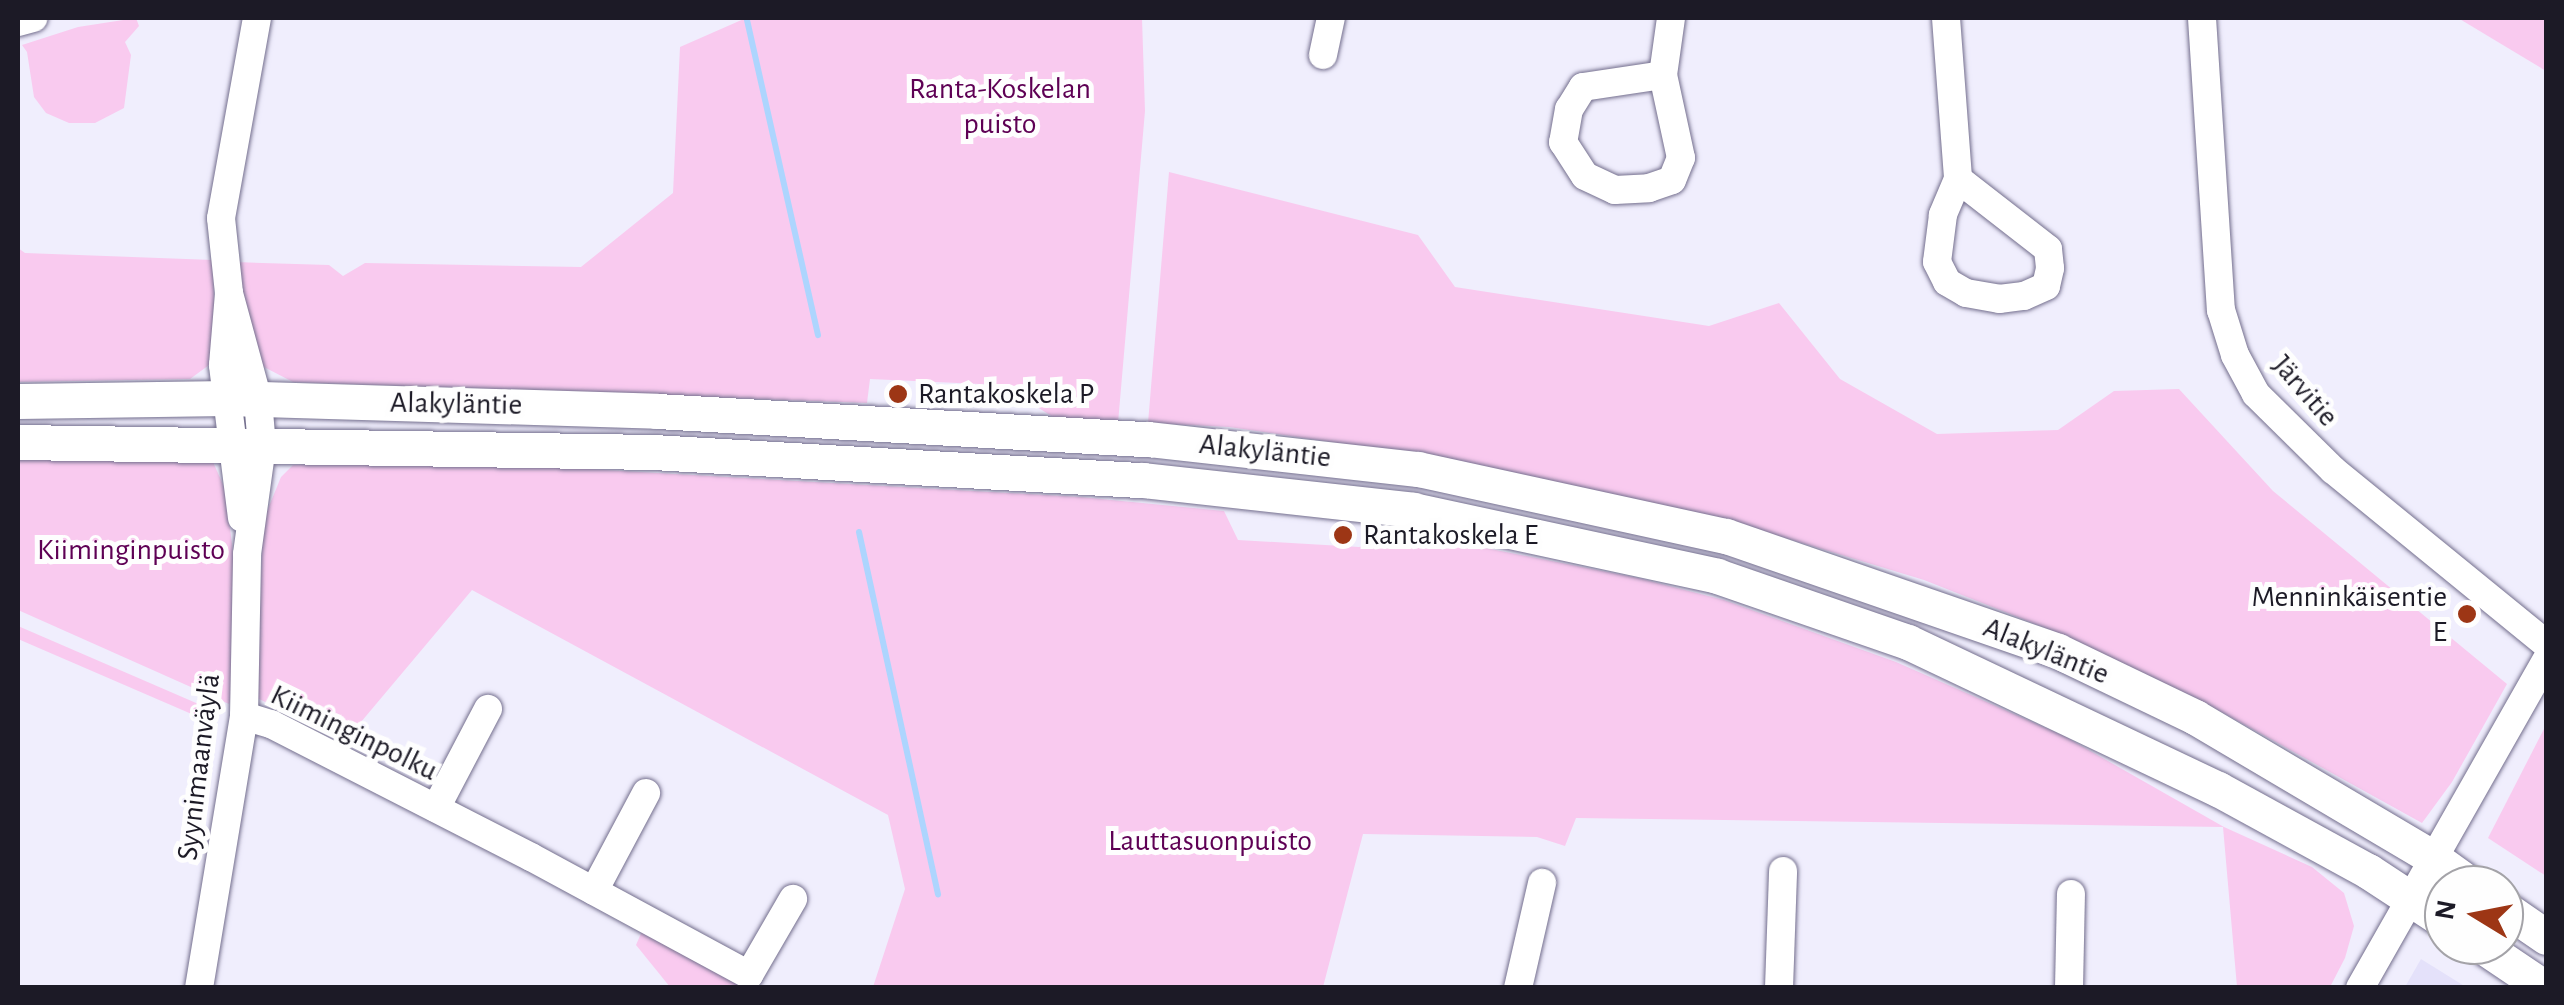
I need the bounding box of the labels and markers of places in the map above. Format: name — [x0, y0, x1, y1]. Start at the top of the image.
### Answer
place label: Rantakoskela P — [918, 376, 1094, 412]
marker: Rantakoskela P — [887, 383, 909, 405]
place label: Rantakoskela E — [1363, 517, 1538, 553]
marker: Rantakoskela E — [1332, 524, 1354, 546]
place label: Menninkäisentie E — [2251, 579, 2447, 650]
marker: Menninkäisentie E — [2456, 603, 2478, 625]

